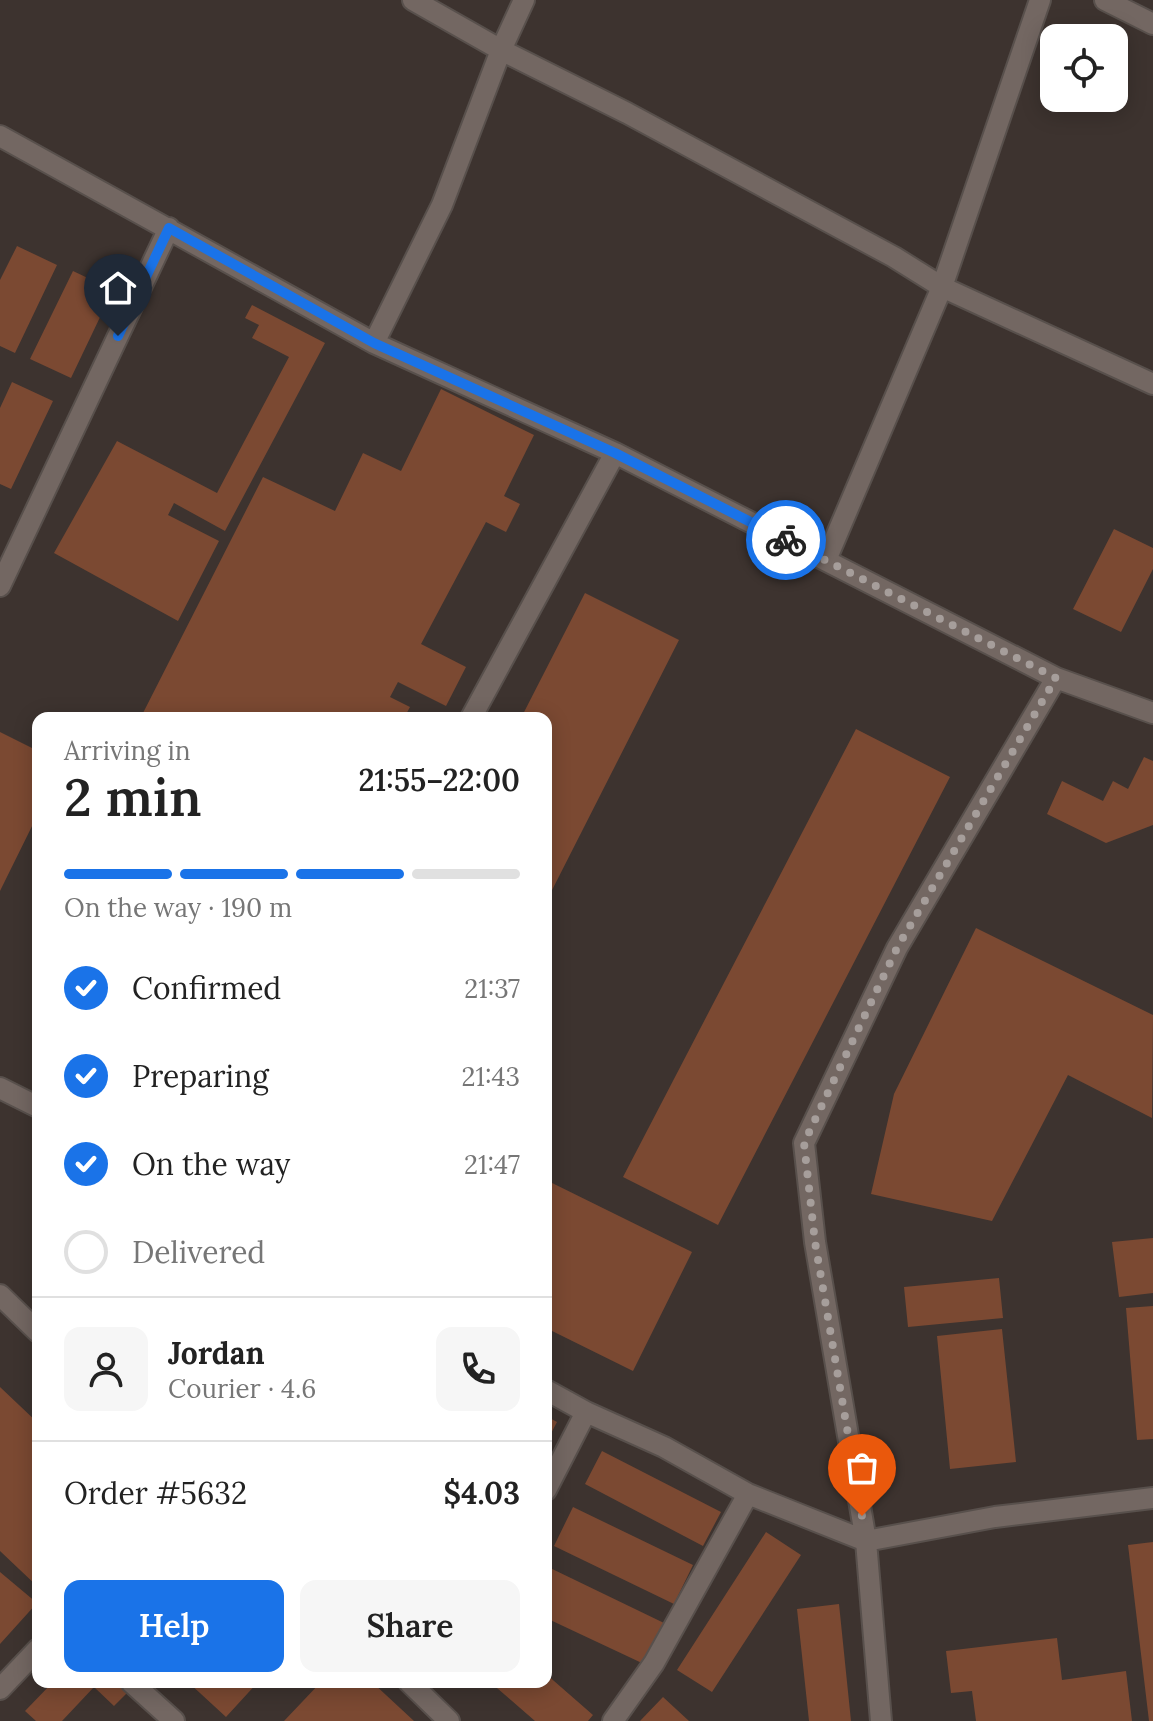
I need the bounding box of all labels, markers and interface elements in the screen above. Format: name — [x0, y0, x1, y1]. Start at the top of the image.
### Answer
map controls — [1040, 24, 1128, 112]
button: locate — [1040, 24, 1128, 112]
pin — [84, 254, 152, 336]
icon: home — [96, 266, 140, 310]
courier — [746, 500, 826, 580]
icon: bike — [764, 518, 808, 562]
text: Arriving in — [64, 734, 191, 767]
text: 21:55–22:00 — [359, 761, 520, 799]
text: 2 min — [64, 764, 202, 830]
text: On the way · 190 m — [64, 891, 292, 924]
icon: check — [64, 966, 108, 1010]
text: Confirmed — [132, 969, 281, 1007]
text: 21:37 — [464, 972, 520, 1005]
icon: check — [64, 1054, 108, 1098]
text: Preparing — [132, 1057, 269, 1095]
text: 21:43 — [461, 1060, 520, 1093]
icon: check — [64, 1142, 108, 1186]
text: On the way — [132, 1145, 290, 1183]
text: 21:47 — [464, 1148, 520, 1181]
text: Delivered — [132, 1233, 265, 1271]
button: person — [64, 1327, 148, 1411]
button: phone — [436, 1327, 520, 1411]
text: Jordan — [168, 1334, 265, 1372]
text: Courier · 4.6 — [168, 1372, 316, 1405]
pin — [828, 1434, 896, 1516]
icon: bag — [840, 1446, 884, 1490]
text: Order #5632 — [64, 1474, 247, 1512]
text: $4.03 — [444, 1474, 520, 1512]
button: Help — [64, 1580, 284, 1672]
button: Share — [300, 1580, 520, 1672]

